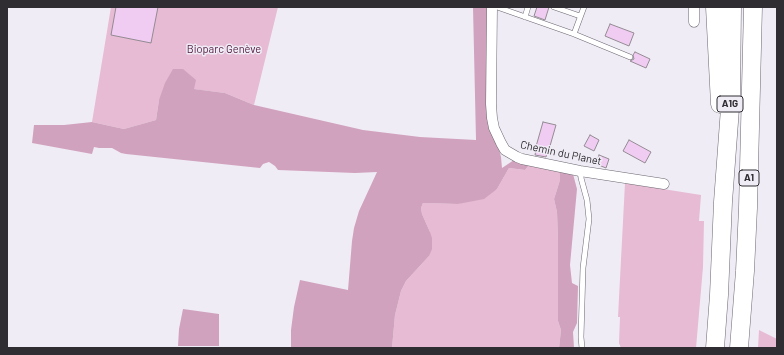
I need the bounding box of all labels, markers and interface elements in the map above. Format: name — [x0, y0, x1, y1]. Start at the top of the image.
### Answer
park label: Bioparc Genève — [187, 42, 261, 56]
road number: A1G — [717, 96, 743, 112]
street label: Chemin du Planet — [519, 138, 603, 168]
road number: A1 — [739, 170, 759, 186]

